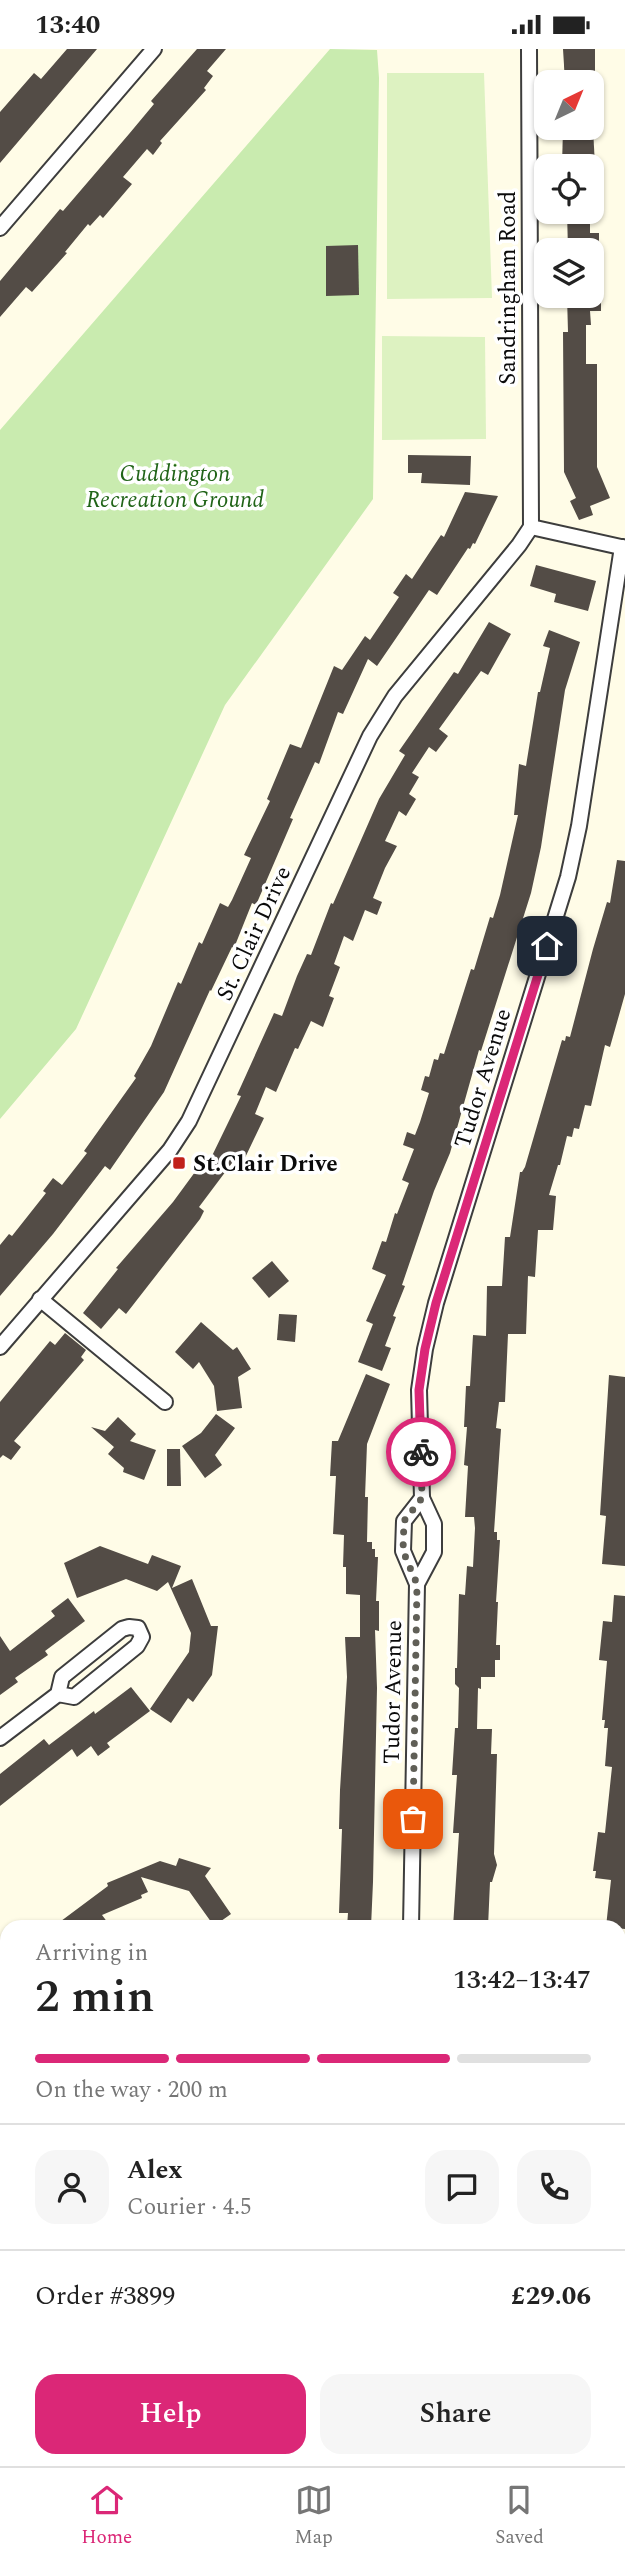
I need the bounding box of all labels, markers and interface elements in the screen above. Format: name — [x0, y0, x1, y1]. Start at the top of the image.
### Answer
text: 13:40 — [35, 5, 100, 45]
north arrow — [534, 70, 604, 140]
map controls — [534, 70, 604, 308]
button: locate — [534, 154, 604, 224]
street label: Sandringham Road — [491, 191, 526, 385]
button: layers — [534, 238, 604, 308]
park label: Cuddington Recreation Ground — [86, 457, 264, 518]
street label: St. Clair Drive — [208, 860, 301, 1007]
pin — [517, 916, 577, 976]
icon: home — [528, 927, 566, 965]
street label: Tudor Avenue — [446, 1004, 521, 1153]
place label: St.Clair Drive — [193, 1147, 338, 1182]
marker: St.Clair Drive — [171, 1155, 187, 1171]
courier — [386, 1417, 456, 1487]
icon: bike — [402, 1433, 440, 1471]
street label: Tudor Avenue — [375, 1620, 412, 1764]
pin — [383, 1789, 443, 1849]
icon: bag — [394, 1800, 432, 1838]
text: Arriving in — [35, 1936, 148, 1971]
text: 13:42–13:47 — [453, 1960, 591, 2000]
text: 2 min — [35, 1962, 154, 2032]
text: On the way · 200 m — [35, 2073, 228, 2108]
button: person — [35, 2150, 109, 2224]
text: Alex — [127, 2150, 182, 2190]
button: chat — [425, 2150, 499, 2224]
button: phone — [517, 2150, 591, 2224]
text: Courier · 4.5 — [127, 2190, 252, 2225]
text: Order #3899 — [35, 2276, 175, 2316]
text: £29.06 — [511, 2276, 591, 2316]
button: Help — [35, 2374, 306, 2454]
button: Share — [320, 2374, 591, 2454]
tab: Home — [81, 2481, 132, 2552]
tab: Map — [295, 2481, 333, 2552]
tab: Saved — [495, 2481, 544, 2552]

